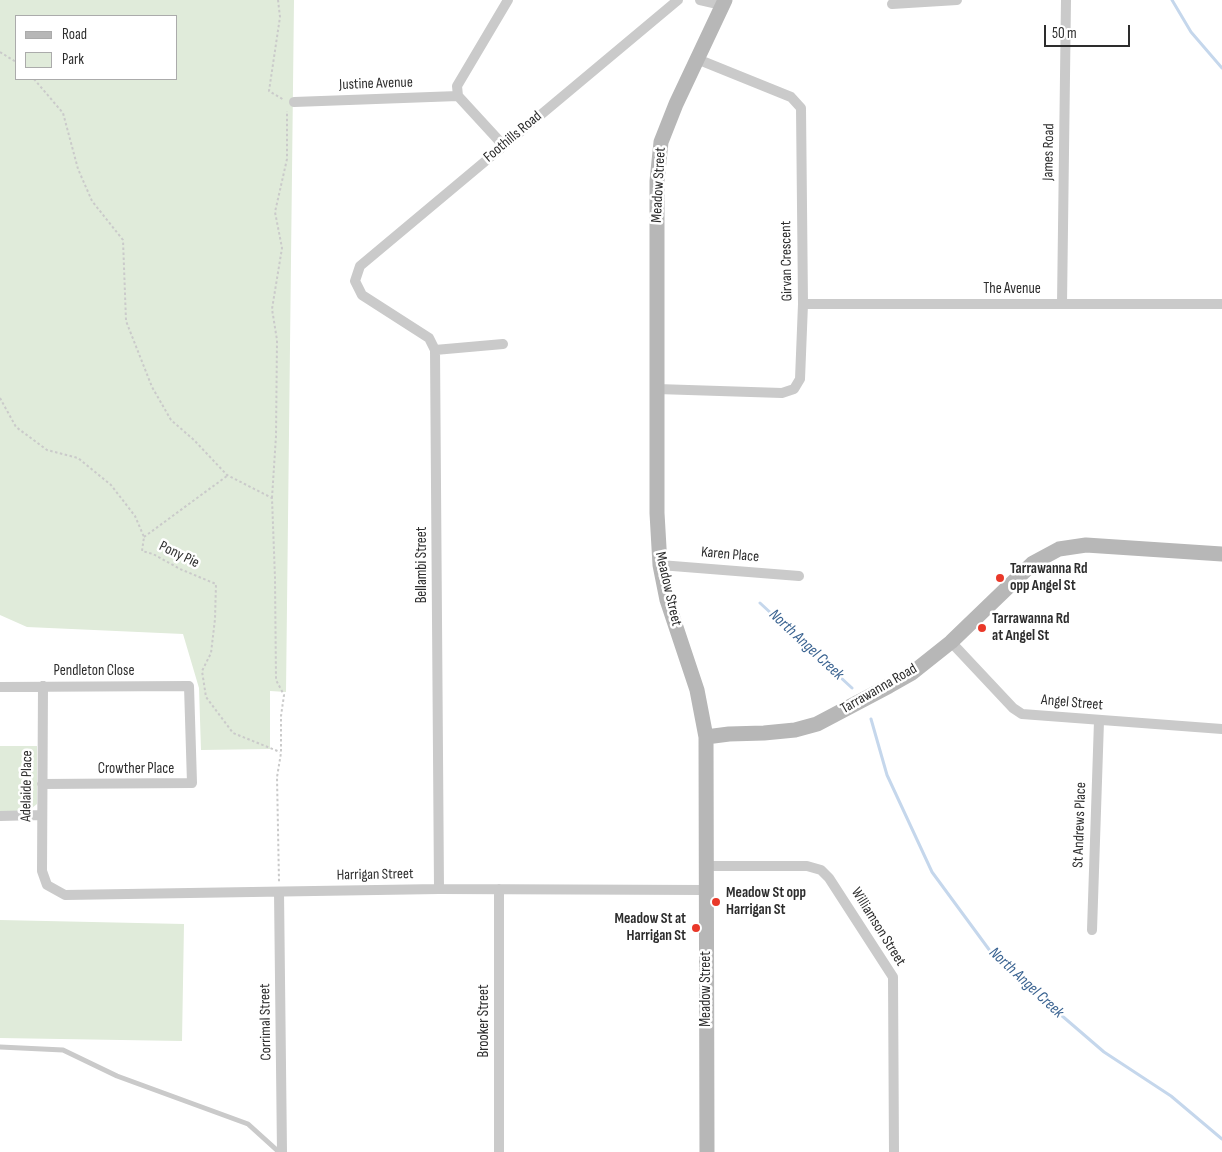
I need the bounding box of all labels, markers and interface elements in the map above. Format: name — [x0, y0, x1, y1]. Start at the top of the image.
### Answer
legend — [15, 15, 178, 80]
scale bar — [1047, 15, 1133, 47]
text: 50 m — [1052, 24, 1077, 43]
text: Road — [62, 25, 87, 44]
text: Park — [62, 50, 84, 69]
street label: Justine Avenue — [339, 74, 413, 94]
street label: Foothills Road — [480, 108, 546, 166]
street label: James Road — [1040, 123, 1058, 181]
street label: Meadow Street — [648, 147, 670, 223]
street label: Girvan Crescent — [777, 221, 797, 301]
street label: The Avenue — [983, 280, 1041, 298]
street label: Bellambi Street — [413, 527, 431, 603]
street label: Pony Pie — [156, 538, 202, 572]
street label: Karen Place — [700, 543, 760, 567]
street label: Meadow Street — [651, 550, 685, 628]
place label: Tarrawanna Rd opp Angel St — [1010, 560, 1087, 595]
marker: Tarrawanna Rd opp Angel St — [994, 572, 1006, 584]
water label: North Angel Creek — [765, 605, 847, 685]
place label: Tarrawanna Rd at Angel St — [992, 610, 1069, 645]
marker: Tarrawanna Rd at Angel St — [976, 622, 988, 634]
street label: Tarrawanna Road — [838, 660, 920, 718]
street label: Pendleton Close — [54, 662, 134, 680]
street label: Angel Street — [1040, 691, 1104, 715]
street label: Adelaide Place — [17, 750, 37, 822]
street label: Crowther Place — [98, 760, 174, 778]
street label: St Andrews Place — [1070, 782, 1090, 868]
street label: Harrigan Street — [336, 865, 414, 885]
place label: Meadow St opp Harrigan St — [726, 884, 806, 919]
street label: Williamson Street — [847, 885, 909, 969]
marker: Meadow St opp Harrigan St — [710, 896, 722, 908]
place label: Meadow St at Harrigan St — [614, 910, 686, 945]
marker: Meadow St at Harrigan St — [690, 922, 702, 934]
water label: North Angel Creek — [985, 943, 1067, 1023]
street label: Meadow Street — [697, 951, 715, 1027]
street label: Corrimal Street — [256, 983, 276, 1061]
street label: Brooker Street — [475, 984, 493, 1058]

